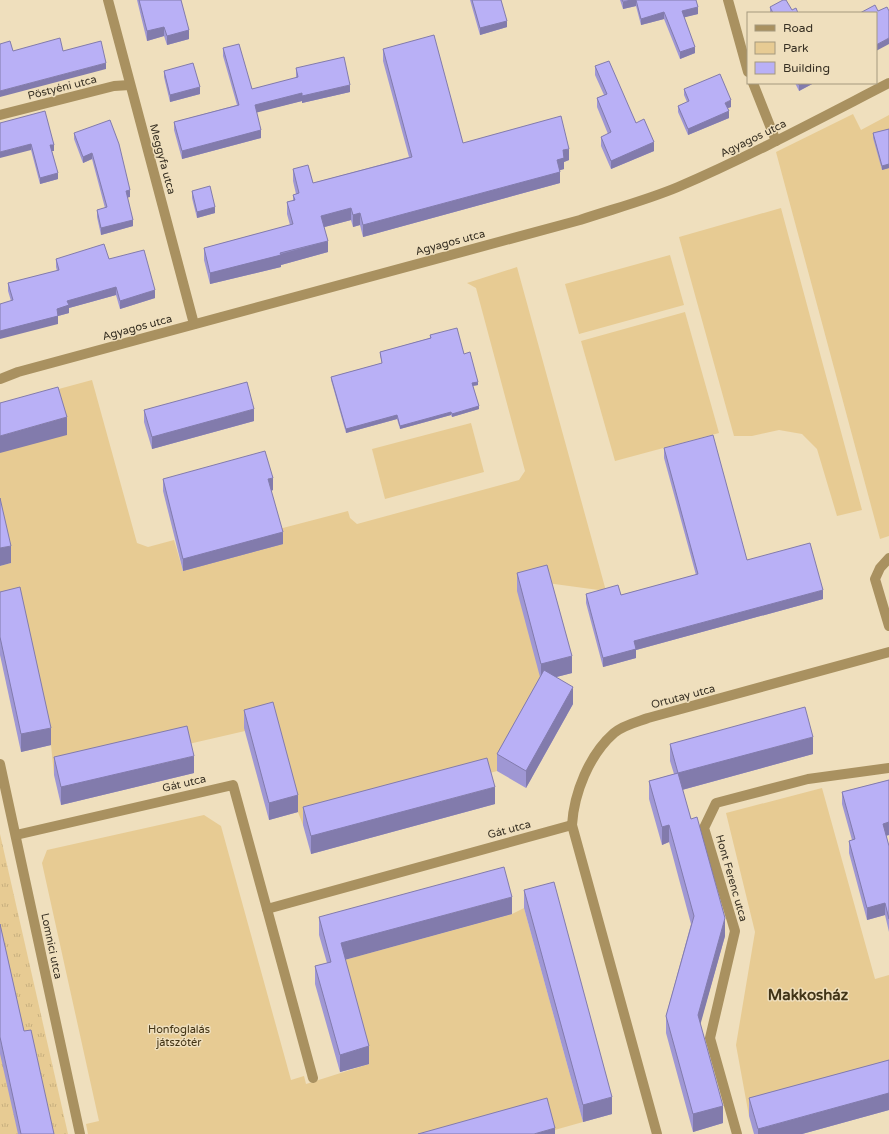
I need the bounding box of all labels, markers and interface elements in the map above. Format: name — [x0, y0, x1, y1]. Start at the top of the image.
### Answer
legend — [747, 12, 877, 84]
text: Road — [783, 21, 813, 35]
text: Park — [783, 41, 809, 55]
text: Building — [783, 61, 830, 75]
street label: Pöstyéni utca — [26, 73, 98, 102]
street label: Agyagos utca — [718, 117, 788, 160]
street label: Meggyfa utca — [147, 122, 178, 196]
street label: Agyagos utca — [414, 227, 486, 258]
street label: Agyagos utca — [101, 312, 173, 343]
street label: Ortutay utca — [650, 682, 717, 711]
street label: Gát utca — [161, 772, 207, 795]
street label: Gát utca — [486, 817, 532, 841]
street label: Hont Ferenc utca — [713, 833, 750, 923]
street label: Lomnici utca — [38, 912, 65, 980]
district label: Makkosház — [768, 986, 849, 1004]
park label: Honfoglalás játszótér — [148, 1023, 210, 1049]

